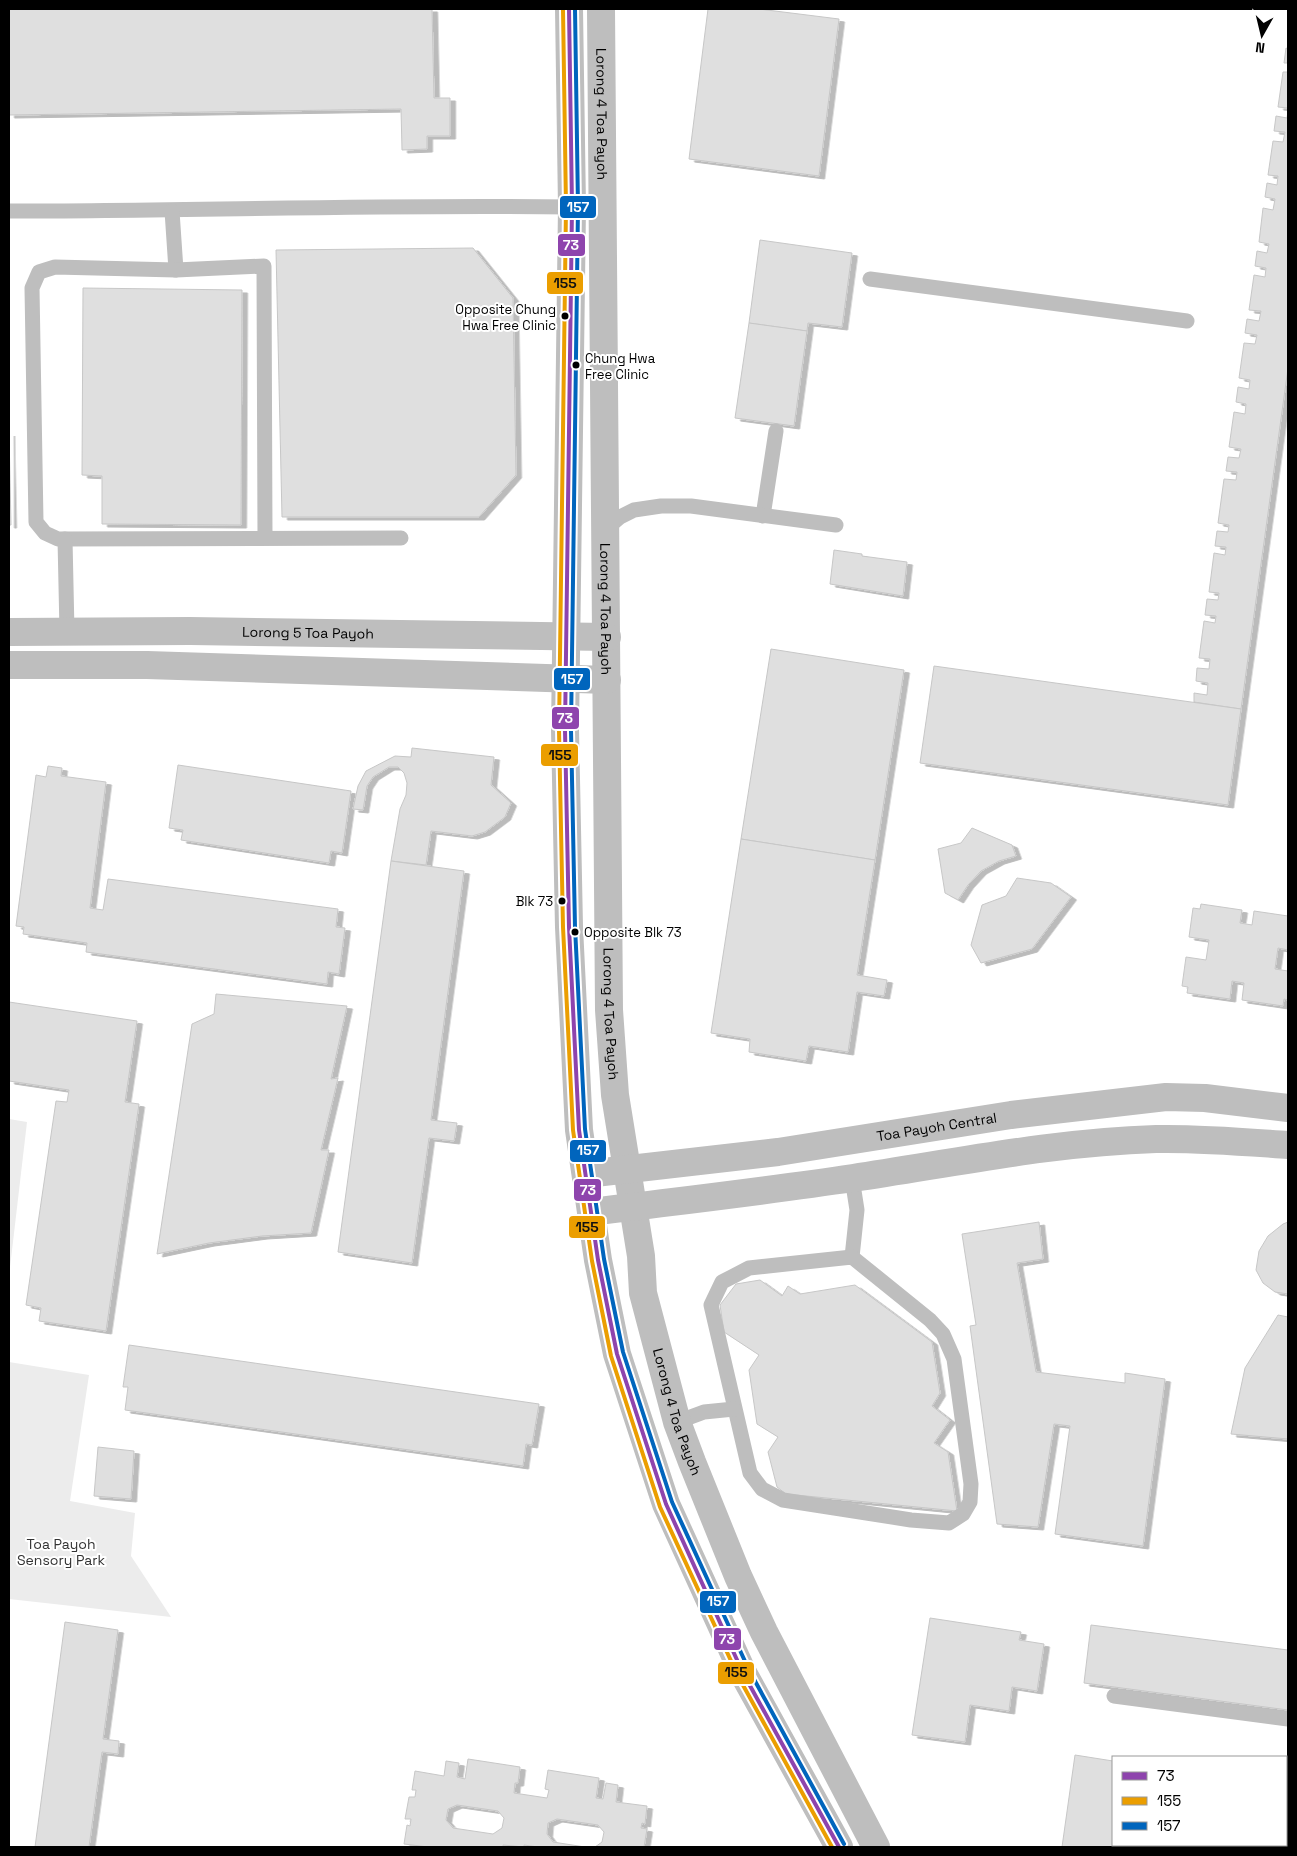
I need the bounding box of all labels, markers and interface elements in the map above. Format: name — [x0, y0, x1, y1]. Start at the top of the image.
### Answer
north arrow — [1237, 10, 1287, 60]
text: N — [1254, 38, 1266, 57]
street label: Lorong 4 Toa Payoh — [592, 48, 611, 180]
line badge: 157 — [559, 195, 597, 219]
text: 157 — [567, 198, 589, 216]
line badge: 73 — [557, 233, 586, 257]
text: 73 — [563, 236, 579, 254]
line badge: 155 — [546, 271, 584, 295]
text: 155 — [553, 274, 577, 292]
place label: Opposite Chung Hwa Free Clinic — [455, 301, 556, 334]
marker: Opposite Chung Hwa Free Clinic — [560, 311, 570, 321]
place label: Chung Hwa Free Clinic — [585, 350, 656, 383]
marker: Chung Hwa Free Clinic — [571, 360, 581, 370]
street label: Lorong 4 Toa Payoh — [596, 543, 615, 675]
street label: Lorong 5 Toa Payoh — [242, 623, 374, 643]
line badge: 157 — [553, 667, 591, 691]
text: 157 — [561, 670, 583, 688]
line badge: 73 — [551, 706, 580, 730]
text: 73 — [557, 709, 573, 727]
line badge: 155 — [540, 743, 579, 767]
text: 155 — [548, 746, 572, 764]
place label: Blk 73 — [516, 893, 553, 910]
marker: Blk 73 — [557, 896, 567, 906]
place label: Opposite Blk 73 — [584, 924, 682, 941]
marker: Opposite Blk 73 — [570, 927, 580, 937]
street label: Lorong 4 Toa Payoh — [600, 948, 623, 1081]
street label: Toa Payoh Central — [875, 1108, 998, 1145]
line badge: 157 — [569, 1139, 607, 1163]
text: 157 — [577, 1141, 599, 1159]
line badge: 73 — [573, 1178, 602, 1202]
text: 73 — [580, 1181, 596, 1199]
line badge: 155 — [568, 1215, 606, 1239]
text: 155 — [575, 1218, 599, 1236]
street label: Lorong 4 Toa Payoh — [649, 1346, 705, 1478]
park label: Toa Payoh Sensory Park — [17, 1535, 105, 1569]
line badge: 157 — [699, 1590, 737, 1614]
text: 157 — [707, 1592, 729, 1610]
line badge: 73 — [713, 1627, 742, 1651]
text: 73 — [719, 1630, 735, 1648]
line badge: 155 — [717, 1661, 755, 1685]
text: 155 — [724, 1663, 748, 1681]
legend — [1112, 1756, 1287, 1846]
text: 73 — [1157, 1766, 1175, 1785]
text: 155 — [1157, 1791, 1181, 1810]
text: 157 — [1157, 1816, 1181, 1835]

